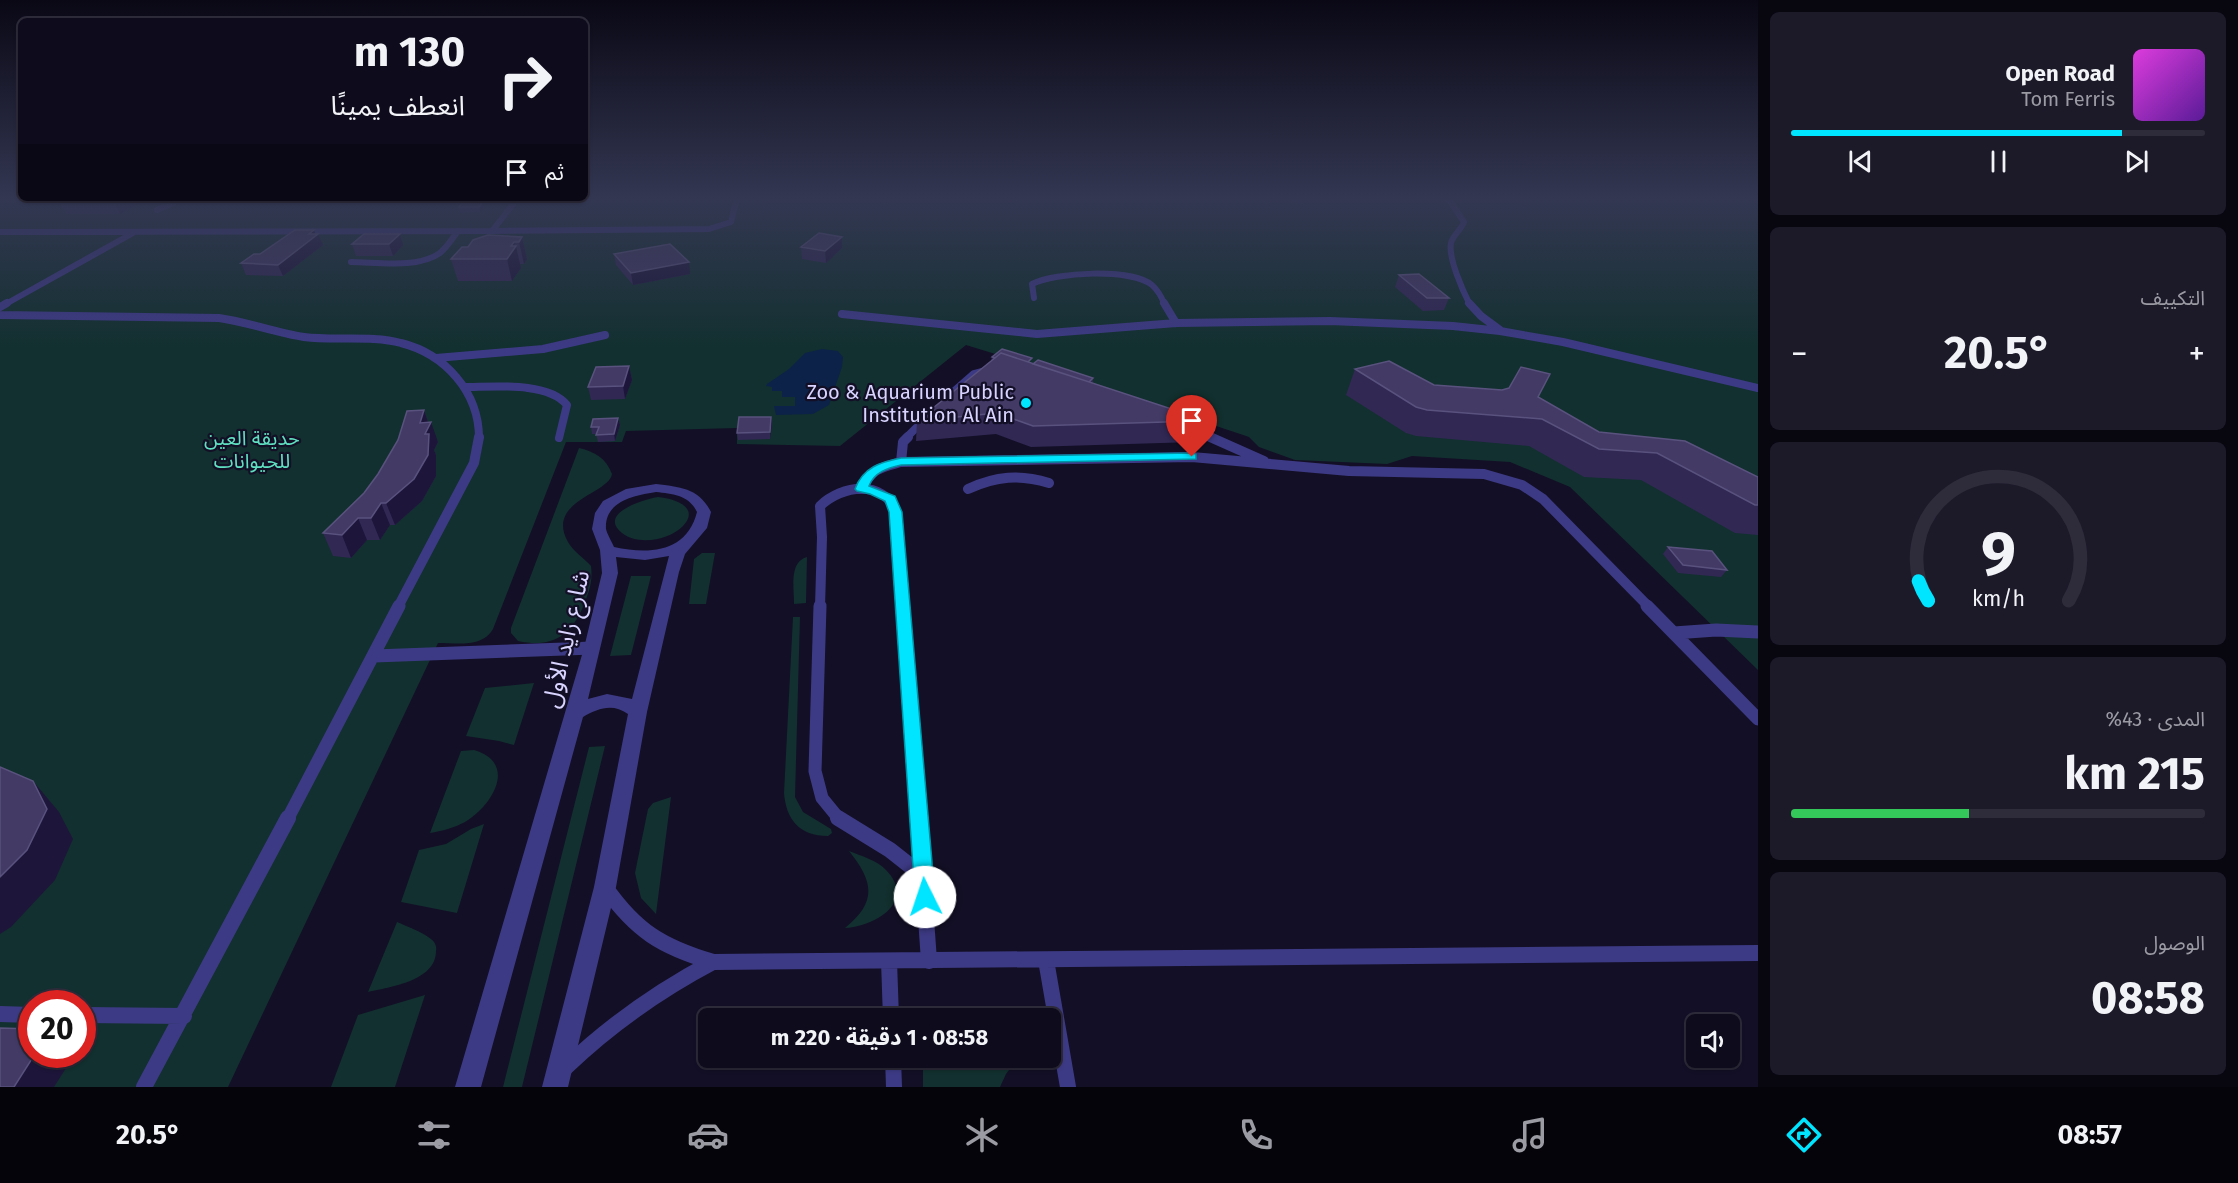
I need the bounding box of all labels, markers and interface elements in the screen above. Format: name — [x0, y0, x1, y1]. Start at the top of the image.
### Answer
text: 130 m — [354, 27, 465, 77]
icon: right — [486, 42, 564, 120]
text: Open Road — [2005, 60, 2115, 87]
text: Tom Ferris — [2021, 87, 2115, 111]
text: انعطف يمينًا — [330, 90, 465, 122]
icon: previous — [1844, 145, 1877, 178]
icon: pause — [1982, 145, 2015, 178]
icon: next — [2120, 145, 2153, 178]
icon: arrive — [500, 156, 533, 189]
text: ثم — [545, 159, 564, 186]
text: التكييف — [2141, 286, 2205, 310]
text: 20.5° — [1944, 326, 2052, 380]
text: − — [1791, 334, 1808, 374]
text: + — [2189, 334, 2205, 374]
place label: Zoo & Aquarium Public Institution Al Ain — [806, 380, 1014, 427]
pin — [1166, 395, 1217, 457]
marker: Zoo & Aquarium Public Institution Al Ain — [1019, 396, 1033, 410]
icon: arrive — [1175, 404, 1208, 437]
park label: حديقة العين للحيوانات — [204, 426, 300, 473]
text: 9 — [1981, 517, 2015, 592]
street label: شارع زايد الأول — [537, 567, 598, 711]
text: km/h — [1971, 586, 2025, 612]
text: المدى · 43% — [2105, 707, 2205, 731]
text: 215 km — [2064, 747, 2205, 801]
position arrow — [893, 865, 957, 929]
text: الوصول — [2144, 931, 2205, 955]
text: 08:58 — [2091, 971, 2205, 1025]
speed limit sign: 20 — [18, 990, 96, 1068]
map controls — [1686, 1014, 1740, 1068]
button: sound — [1686, 1014, 1740, 1068]
text: 08:58 · 1 دقيقة · 220 m — [771, 1024, 988, 1051]
icon: filters — [413, 1114, 455, 1156]
icon: car — [687, 1114, 729, 1156]
icon: climate — [961, 1114, 1003, 1156]
icon: phone — [1235, 1114, 1277, 1156]
icon: music — [1509, 1114, 1551, 1156]
icon: directions — [1783, 1114, 1825, 1156]
text: 20.5° — [116, 1119, 181, 1151]
text: 08:57 — [2057, 1119, 2122, 1151]

